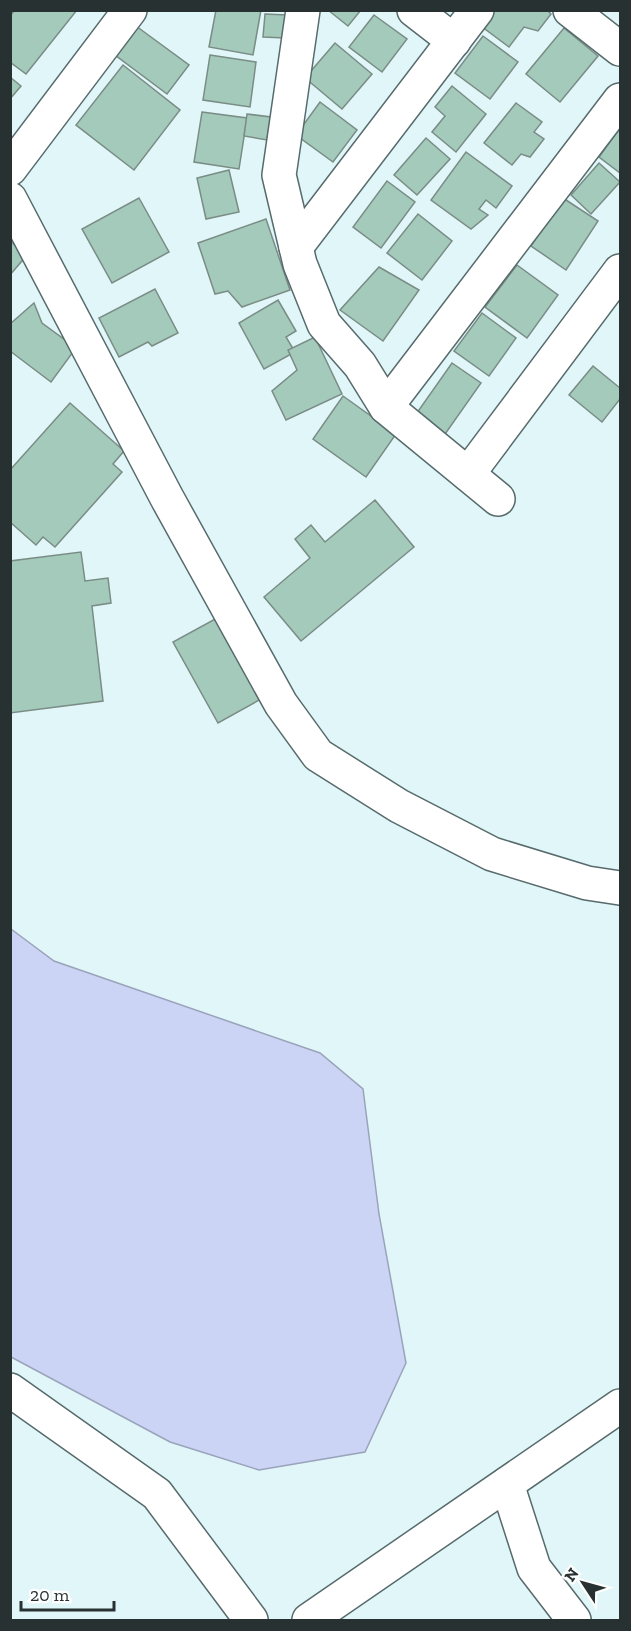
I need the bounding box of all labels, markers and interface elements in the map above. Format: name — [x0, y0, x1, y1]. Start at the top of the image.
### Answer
north arrow — [553, 1553, 613, 1613]
text: N — [560, 1564, 583, 1585]
scale bar — [21, 1574, 114, 1612]
text: 20 m — [30, 1584, 70, 1606]

